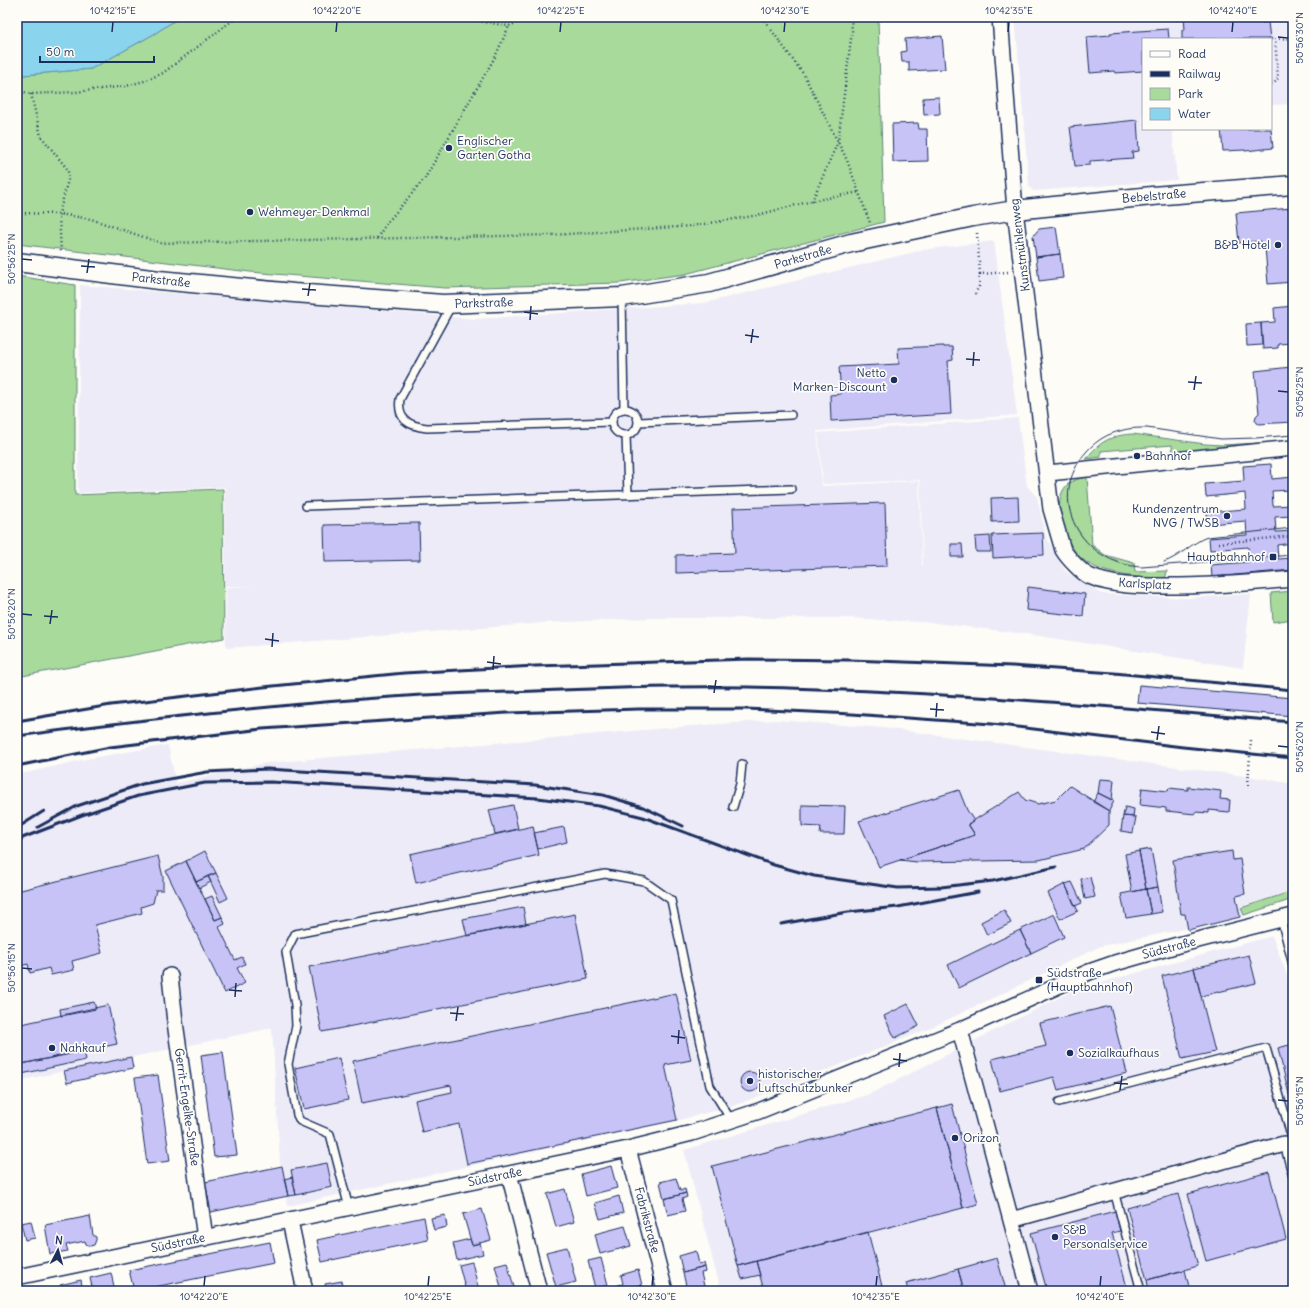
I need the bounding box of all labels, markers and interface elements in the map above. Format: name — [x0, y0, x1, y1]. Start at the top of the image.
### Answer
text: 10°42'15"E — [90, 4, 136, 17]
text: 10°42'20"E — [313, 4, 361, 17]
text: 10°42'25"E — [537, 4, 585, 17]
text: 10°42'30"E — [761, 4, 809, 17]
text: 10°42'35"E — [985, 4, 1033, 17]
text: 10°42'40"E — [1209, 4, 1257, 17]
text: 50°56'30"N — [1293, 12, 1306, 64]
scale bar — [40, 38, 154, 64]
legend — [1142, 38, 1272, 130]
text: 50 m — [46, 44, 75, 59]
text: Road — [1178, 46, 1206, 61]
text: Railway — [1178, 66, 1221, 81]
text: Park — [1178, 86, 1203, 101]
text: Water — [1178, 106, 1211, 121]
place label: Englischer Garten Gotha — [457, 133, 531, 162]
marker: Englischer Garten Gotha — [444, 143, 454, 153]
street label: Bebelstraße — [1121, 185, 1187, 206]
street label: Kunstmühlenweg — [1006, 198, 1033, 293]
place label: Wehmeyer-Denkmal — [258, 204, 370, 219]
marker: Wehmeyer-Denkmal — [245, 207, 255, 217]
text: 50°56'25"N — [5, 234, 18, 284]
place label: B&B Hotel — [1214, 237, 1270, 252]
marker: B&B Hotel — [1273, 240, 1283, 250]
street label: Parkstraße — [772, 241, 833, 272]
street label: Parkstraße — [131, 269, 191, 290]
street label: Parkstraße — [454, 294, 514, 311]
place label: Netto Marken-Discount — [793, 365, 886, 394]
text: 50°56'25"N — [1293, 367, 1306, 417]
marker: Netto Marken-Discount — [889, 375, 899, 385]
place label: Bahnhof — [1145, 448, 1192, 463]
marker: Bahnhof — [1132, 451, 1142, 461]
place label: Kundenzentrum NVG / TWSB — [1132, 501, 1219, 530]
marker: Kundenzentrum NVG / TWSB — [1222, 511, 1232, 521]
place label: Hauptbahnhof — [1187, 549, 1266, 564]
marker: Hauptbahnhof — [1268, 552, 1278, 562]
street label: Karlsplatz — [1118, 575, 1172, 592]
text: 50°56'20"N — [5, 588, 18, 640]
text: 50°56'20"N — [1293, 721, 1306, 773]
street label: Südstraße — [1140, 933, 1197, 962]
text: 50°56'15"N — [5, 943, 18, 993]
place label: Südstraße (Hauptbahnhof) — [1047, 965, 1133, 994]
marker: Südstraße (Hauptbahnhof) — [1034, 975, 1044, 985]
place label: Nahkauf — [60, 1040, 107, 1055]
marker: Nahkauf — [47, 1043, 57, 1053]
place label: Sozialkaufhaus — [1078, 1045, 1159, 1060]
street label: Gerrit-Engelke-Straße — [172, 1047, 203, 1167]
marker: Sozialkaufhaus — [1065, 1048, 1075, 1058]
place label: historischer Luftschutzbunker — [758, 1066, 853, 1095]
marker: historischer Luftschutzbunker — [745, 1076, 755, 1086]
text: 50°56'15"N — [1293, 1076, 1306, 1126]
place label: Orizon — [963, 1130, 999, 1145]
marker: Orizon — [950, 1133, 960, 1143]
street label: Südstraße — [467, 1163, 523, 1190]
street label: Fabrikstraße — [631, 1185, 663, 1254]
place label: S&B Personalservice — [1063, 1222, 1148, 1251]
street label: Südstraße — [150, 1229, 206, 1256]
north arrow — [38, 1230, 78, 1270]
marker: S&B Personalservice — [1050, 1232, 1060, 1242]
text: N — [55, 1233, 64, 1247]
text: 10°42'20"E — [180, 1290, 228, 1303]
text: 10°42'25"E — [404, 1290, 452, 1303]
text: 10°42'30"E — [628, 1290, 676, 1303]
text: 10°42'35"E — [852, 1290, 900, 1303]
text: 10°42'40"E — [1076, 1290, 1124, 1303]

